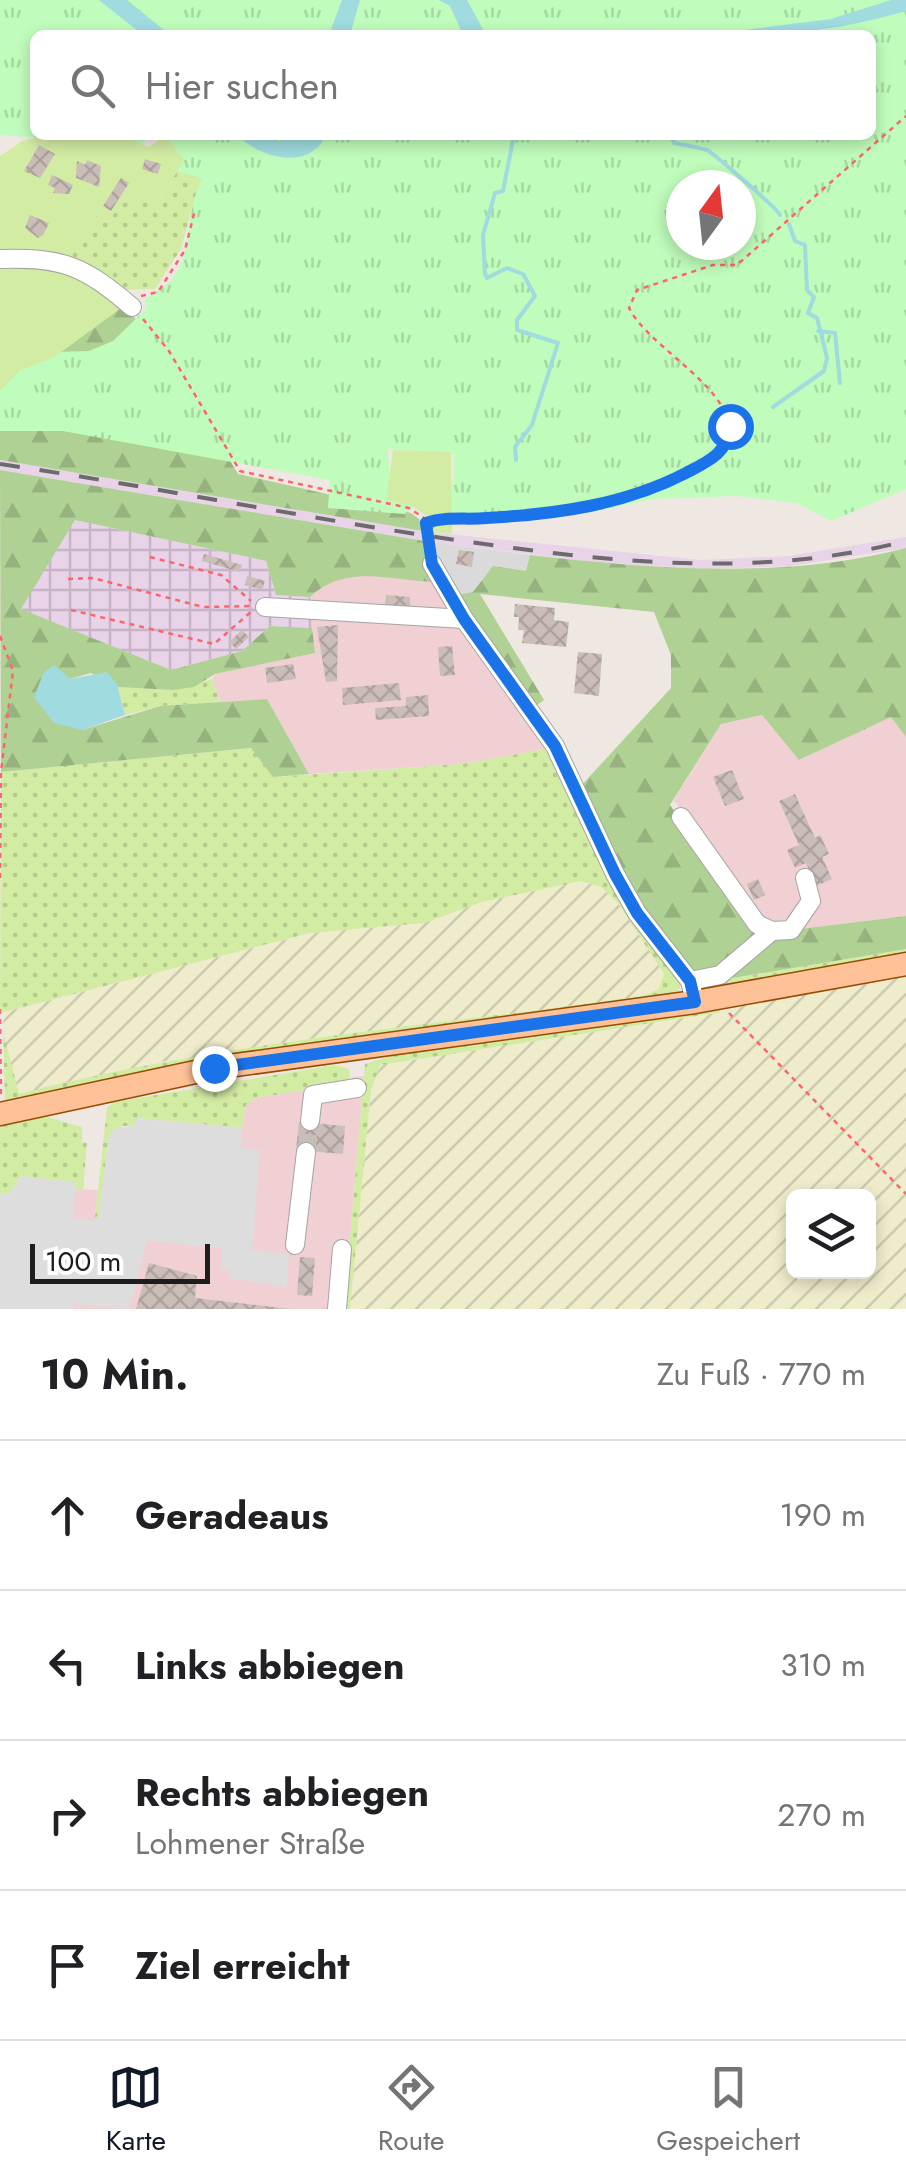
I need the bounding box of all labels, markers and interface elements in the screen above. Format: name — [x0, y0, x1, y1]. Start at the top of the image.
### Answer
search box — [30, 30, 876, 140]
icon: search — [65, 58, 120, 113]
text: Hier suchen — [145, 58, 339, 113]
north arrow — [666, 170, 756, 260]
route start — [708, 404, 754, 450]
route end — [192, 1046, 238, 1092]
map controls — [786, 1189, 876, 1279]
button: layers — [786, 1189, 876, 1279]
scale bar — [30, 1239, 210, 1284]
text: 100 m — [45, 1241, 121, 1282]
text: 10 Min. — [40, 1344, 188, 1405]
text: Zu Fuß · 770 m — [657, 1351, 866, 1397]
icon: ahead — [40, 1488, 95, 1543]
text: Geradeaus — [135, 1488, 329, 1543]
text: 190 m — [779, 1492, 866, 1538]
icon: left — [40, 1638, 95, 1693]
text: Links abbiegen — [135, 1638, 405, 1693]
text: 310 m — [780, 1642, 866, 1688]
text: Rechts abbiegen — [135, 1765, 429, 1820]
icon: right — [40, 1788, 95, 1843]
text: 270 m — [777, 1792, 866, 1838]
text: Lohmener Straße — [135, 1820, 365, 1866]
icon: arrive — [40, 1938, 95, 1993]
text: Ziel erreicht — [135, 1938, 350, 1993]
tab: Karte — [106, 2060, 166, 2161]
tab: Route — [378, 2060, 444, 2161]
tab: Gespeichert — [656, 2060, 800, 2161]

